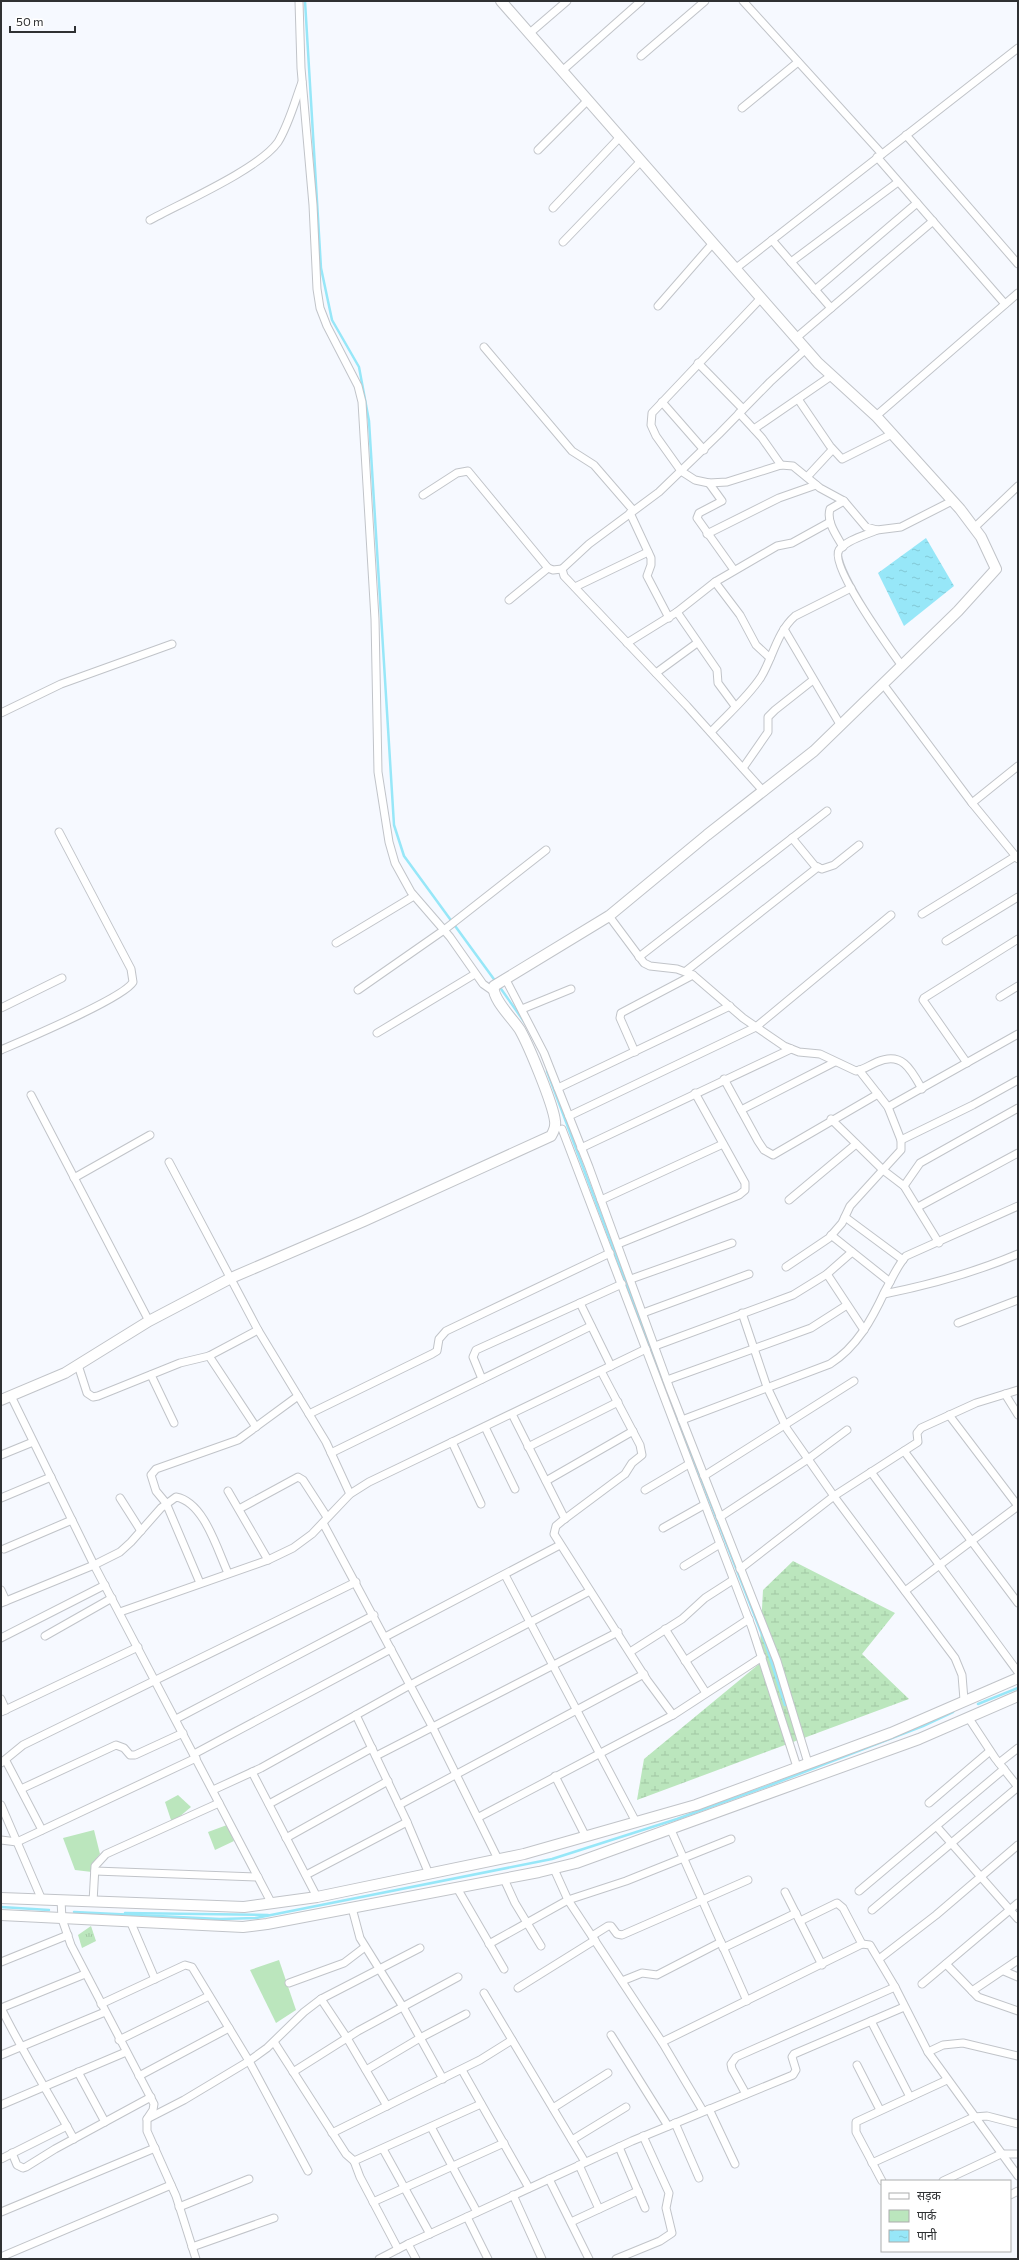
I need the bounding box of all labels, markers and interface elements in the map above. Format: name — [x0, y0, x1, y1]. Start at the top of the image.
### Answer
scale bar — [10, 8, 75, 34]
text: 50 m — [16, 14, 44, 28]
legend — [881, 2180, 1011, 2252]
text: सड़क — [917, 2188, 942, 2203]
text: पार्क — [917, 2208, 937, 2222]
text: पानी — [917, 2228, 938, 2242]

